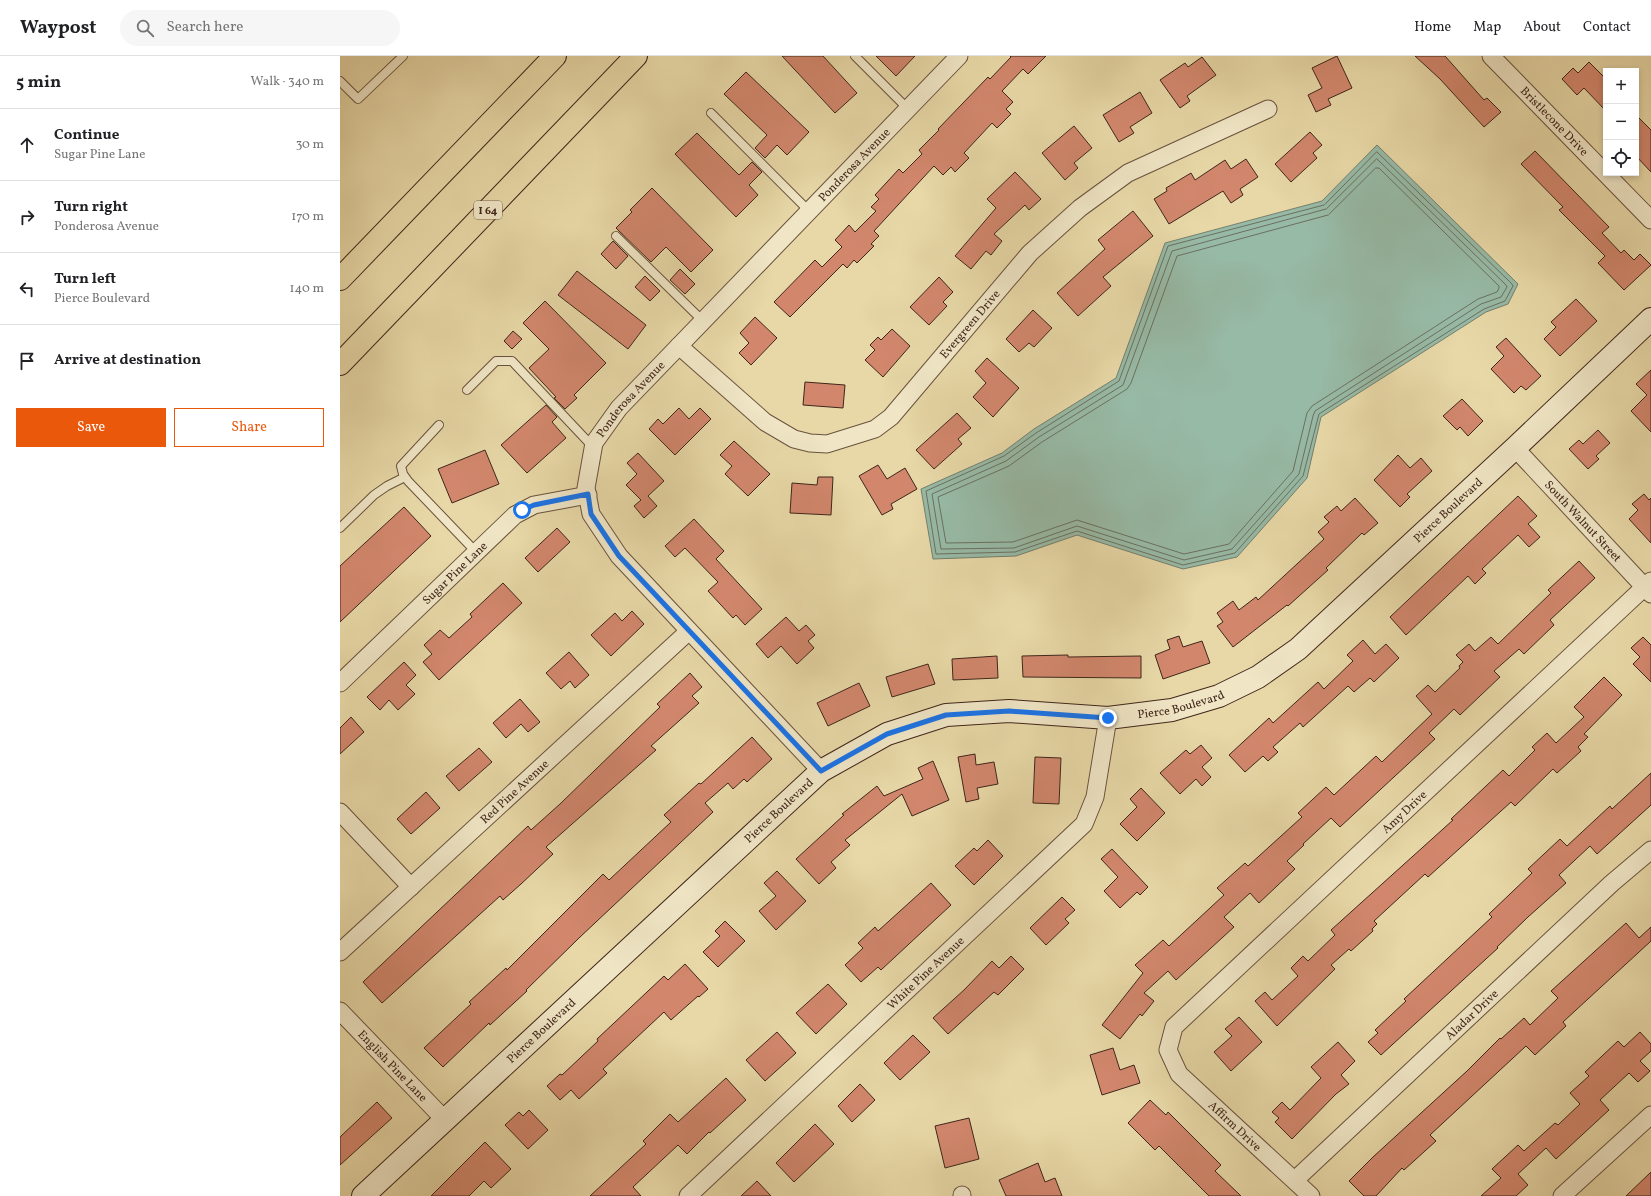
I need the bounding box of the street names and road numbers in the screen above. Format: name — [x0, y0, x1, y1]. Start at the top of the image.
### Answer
street label: Bristlecone Drive — [1516, 84, 1592, 160]
street label: Ponderosa Avenue — [815, 125, 894, 206]
road number: I 64 — [474, 201, 502, 219]
street label: Evergreen Drive — [937, 287, 1005, 363]
street label: Ponderosa Avenue — [593, 358, 669, 441]
street label: Pierce Boulevard — [1411, 475, 1487, 547]
street label: South Walnut Street — [1540, 478, 1624, 566]
street label: Sugar Pine Lane — [419, 538, 492, 609]
street label: Pierce Boulevard — [1137, 687, 1228, 723]
street label: Red Pine Avenue — [477, 756, 553, 828]
street label: Pierce Boulevard — [741, 775, 817, 847]
street label: Amy Drive — [1379, 787, 1431, 838]
street label: White Pine Avenue — [884, 933, 968, 1014]
street label: Aladar Drive — [1442, 986, 1503, 1044]
street label: Pierce Boulevard — [504, 995, 580, 1068]
street label: English Pine Lane — [354, 1027, 431, 1106]
street label: Affirm Drive — [1204, 1098, 1265, 1156]

